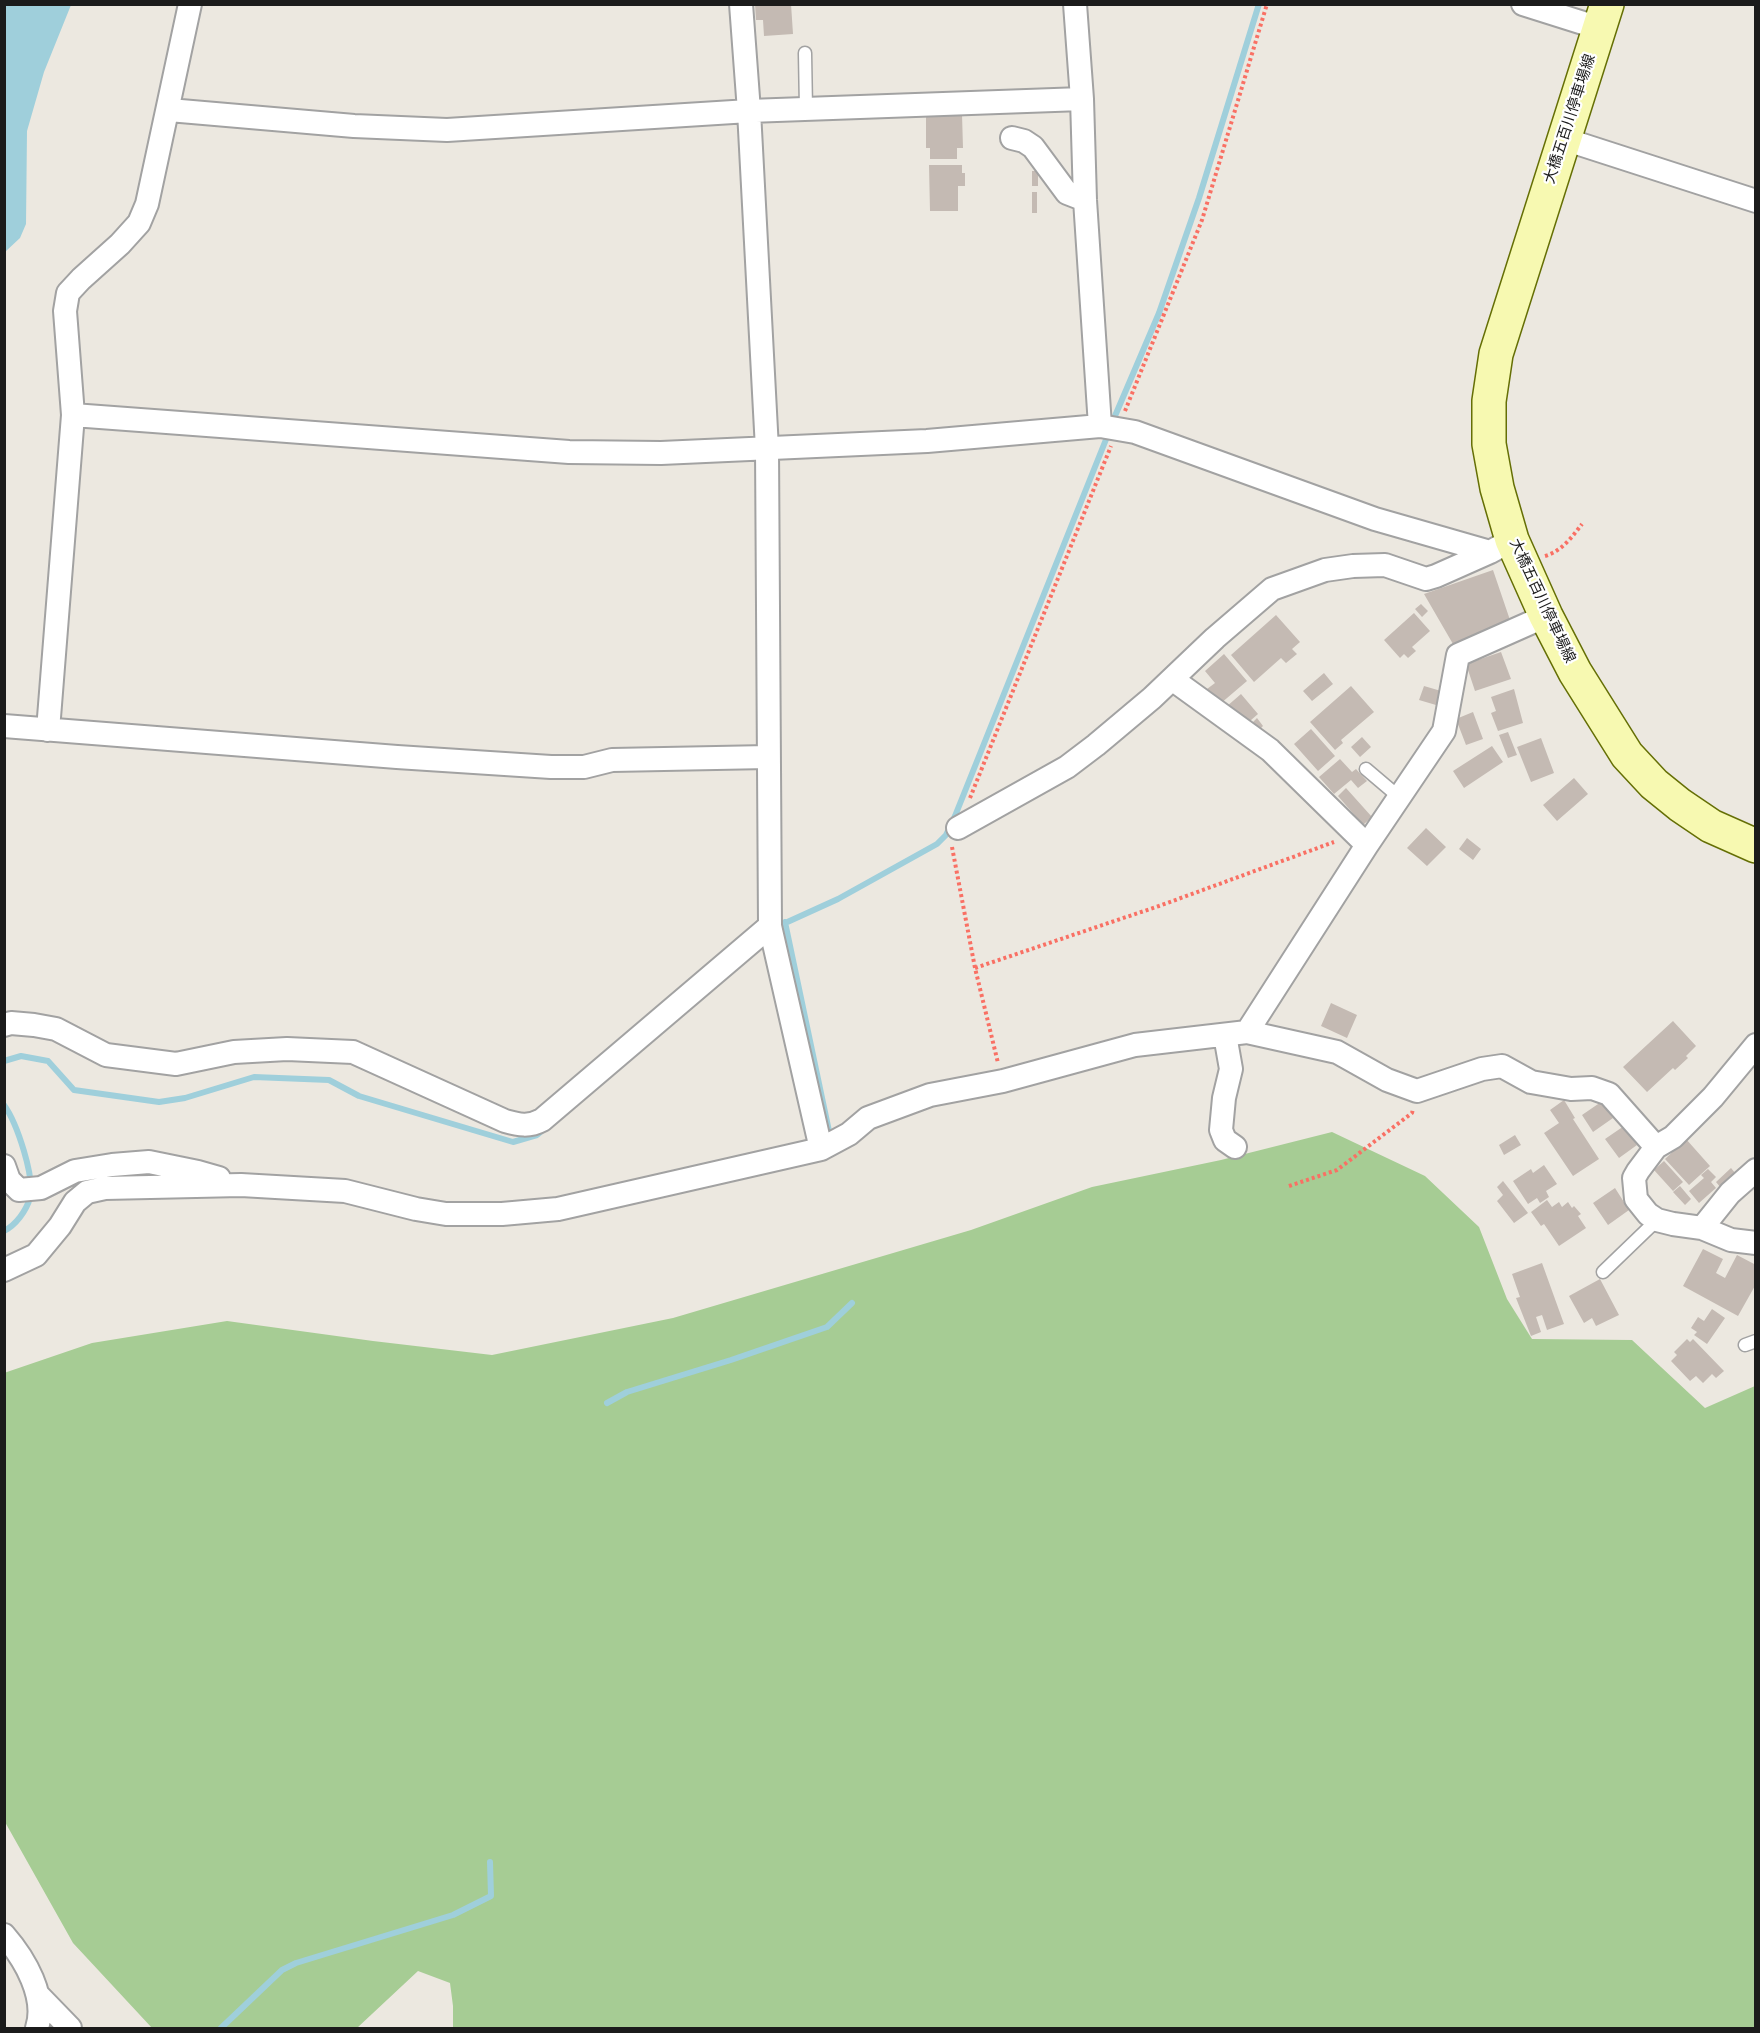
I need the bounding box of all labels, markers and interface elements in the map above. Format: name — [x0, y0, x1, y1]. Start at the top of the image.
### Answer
street label: 大橋五百川停車場線 — [1541, 52, 1599, 186]
street label: 大橋五百川停車場線 — [1505, 536, 1579, 666]

